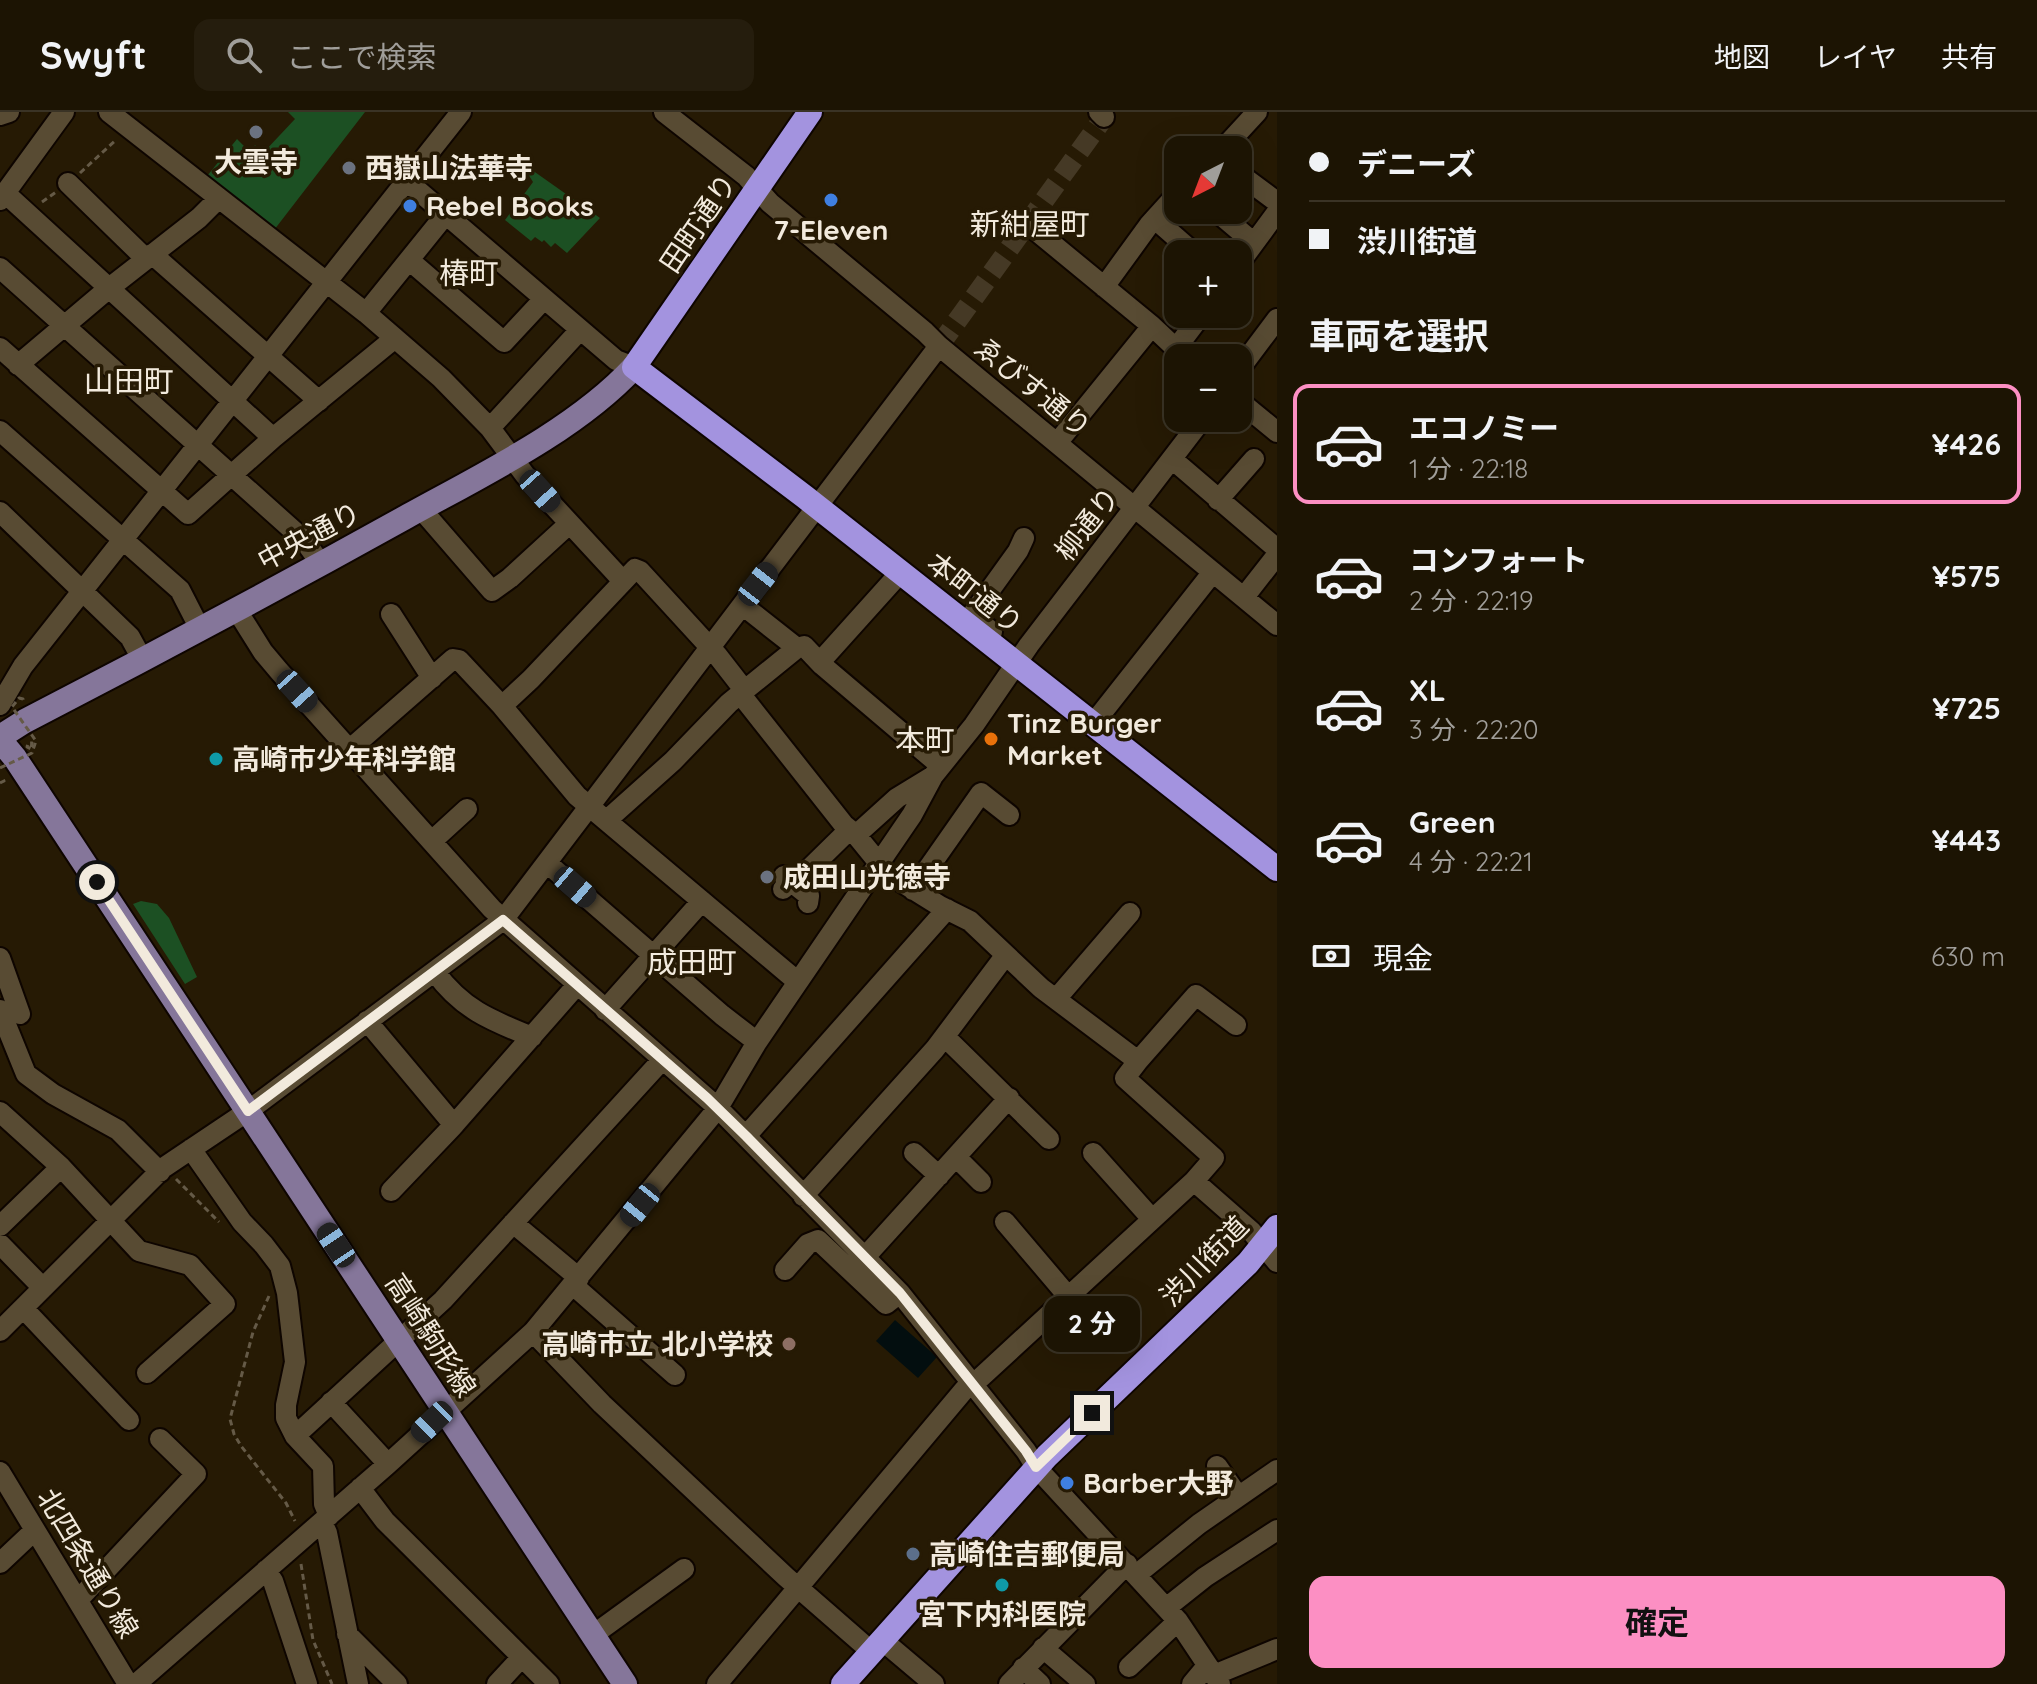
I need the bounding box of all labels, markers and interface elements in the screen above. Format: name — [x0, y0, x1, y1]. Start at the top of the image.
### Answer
search box — [194, 19, 754, 91]
text: Swyft — [40, 31, 146, 79]
icon: search — [222, 33, 266, 77]
text: ここで検索 — [286, 38, 436, 76]
text: 地図 — [1714, 39, 1770, 74]
text: レイヤ — [1814, 39, 1897, 74]
text: 共有 — [1941, 39, 1997, 74]
marker: 大雲寺 — [247, 123, 265, 141]
north arrow — [1164, 136, 1252, 224]
map controls — [1164, 136, 1252, 432]
place label: 大雲寺 — [214, 144, 298, 179]
text: デニーズ — [1357, 145, 1476, 183]
place label: 西嶽山法華寺 — [365, 150, 533, 185]
marker: 西嶽山法華寺 — [340, 159, 358, 177]
street label: 田町通り — [652, 167, 743, 279]
place label: Rebel Books — [426, 188, 594, 223]
marker: 7-Eleven — [822, 191, 840, 209]
marker: Rebel Books — [401, 197, 419, 215]
district label: 新紺屋町 — [970, 205, 1090, 243]
place label: 7-Eleven — [774, 212, 888, 247]
text: 渋川街道 — [1357, 222, 1477, 260]
button: + — [1164, 240, 1252, 328]
district label: 椿町 — [439, 254, 499, 292]
text: 車両を選択 — [1309, 313, 1489, 358]
street label: ゑびす通り — [968, 329, 1099, 444]
button: − — [1164, 344, 1252, 432]
district label: 山田町 — [84, 362, 174, 400]
icon: car — [1313, 408, 1385, 480]
text: エコノミー — [1409, 409, 1559, 447]
text: ¥426 — [1932, 425, 2001, 463]
text: 1 分 · 22:18 — [1409, 452, 1528, 485]
car — [515, 465, 565, 517]
street label: 柳通り — [1047, 480, 1126, 568]
street label: 中央通り — [251, 494, 366, 577]
icon: car — [1313, 540, 1385, 612]
text: コンフォート — [1409, 541, 1588, 579]
street label: 本町通り — [920, 544, 1030, 641]
text: ¥575 — [1932, 557, 2001, 595]
car — [734, 558, 782, 610]
text: 2 分 · 22:19 — [1409, 584, 1534, 617]
car — [272, 665, 322, 717]
text: XL — [1409, 671, 1446, 709]
icon: car — [1313, 672, 1385, 744]
text: ¥725 — [1932, 689, 2001, 727]
place label: Tinz Burger Market — [1007, 705, 1162, 772]
text: 3 分 · 22:20 — [1409, 713, 1539, 746]
district label: 本町 — [895, 721, 955, 759]
marker: Tinz Burger Market — [982, 730, 1000, 748]
place label: 高崎市少年科学館 — [232, 741, 456, 776]
marker: 高崎市少年科学館 — [207, 750, 225, 768]
text: Green — [1409, 803, 1496, 841]
icon: car — [1313, 804, 1385, 876]
text: ¥443 — [1932, 821, 2001, 859]
text: 4 分 · 22:21 — [1409, 845, 1533, 878]
place label: 成田山光徳寺 — [783, 859, 951, 894]
car — [549, 862, 601, 912]
route start — [79, 864, 115, 900]
marker: 成田山光徳寺 — [758, 868, 776, 886]
icon: cash — [1309, 934, 1353, 978]
text: 現金 — [1373, 939, 1433, 977]
text: 630 m — [1931, 940, 2005, 973]
district label: 成田町 — [647, 943, 737, 981]
car — [616, 1179, 664, 1231]
street label: 渋川街道 — [1152, 1208, 1255, 1313]
car — [313, 1218, 359, 1272]
street label: 高崎駒形線 — [379, 1266, 484, 1403]
callout: 2 分 — [1044, 1297, 1140, 1353]
text: 2 分 — [1068, 1307, 1116, 1340]
place label: 高崎市立 北小学校 — [541, 1326, 773, 1361]
marker: 高崎市立 北小学校 — [780, 1335, 798, 1353]
route end — [1074, 1395, 1110, 1431]
car — [406, 1397, 458, 1447]
place label: Barber大野 — [1083, 1465, 1233, 1500]
marker: Barber大野 — [1058, 1474, 1076, 1492]
street label: 北四条通り線 — [30, 1482, 147, 1644]
place label: 高崎住吉郵便局 — [929, 1536, 1125, 1571]
marker: 高崎住吉郵便局 — [904, 1545, 922, 1563]
marker: 宮下内科医院 — [993, 1576, 1011, 1594]
button: 確定 — [1309, 1576, 2005, 1668]
place label: 宮下内科医院 — [918, 1596, 1086, 1631]

